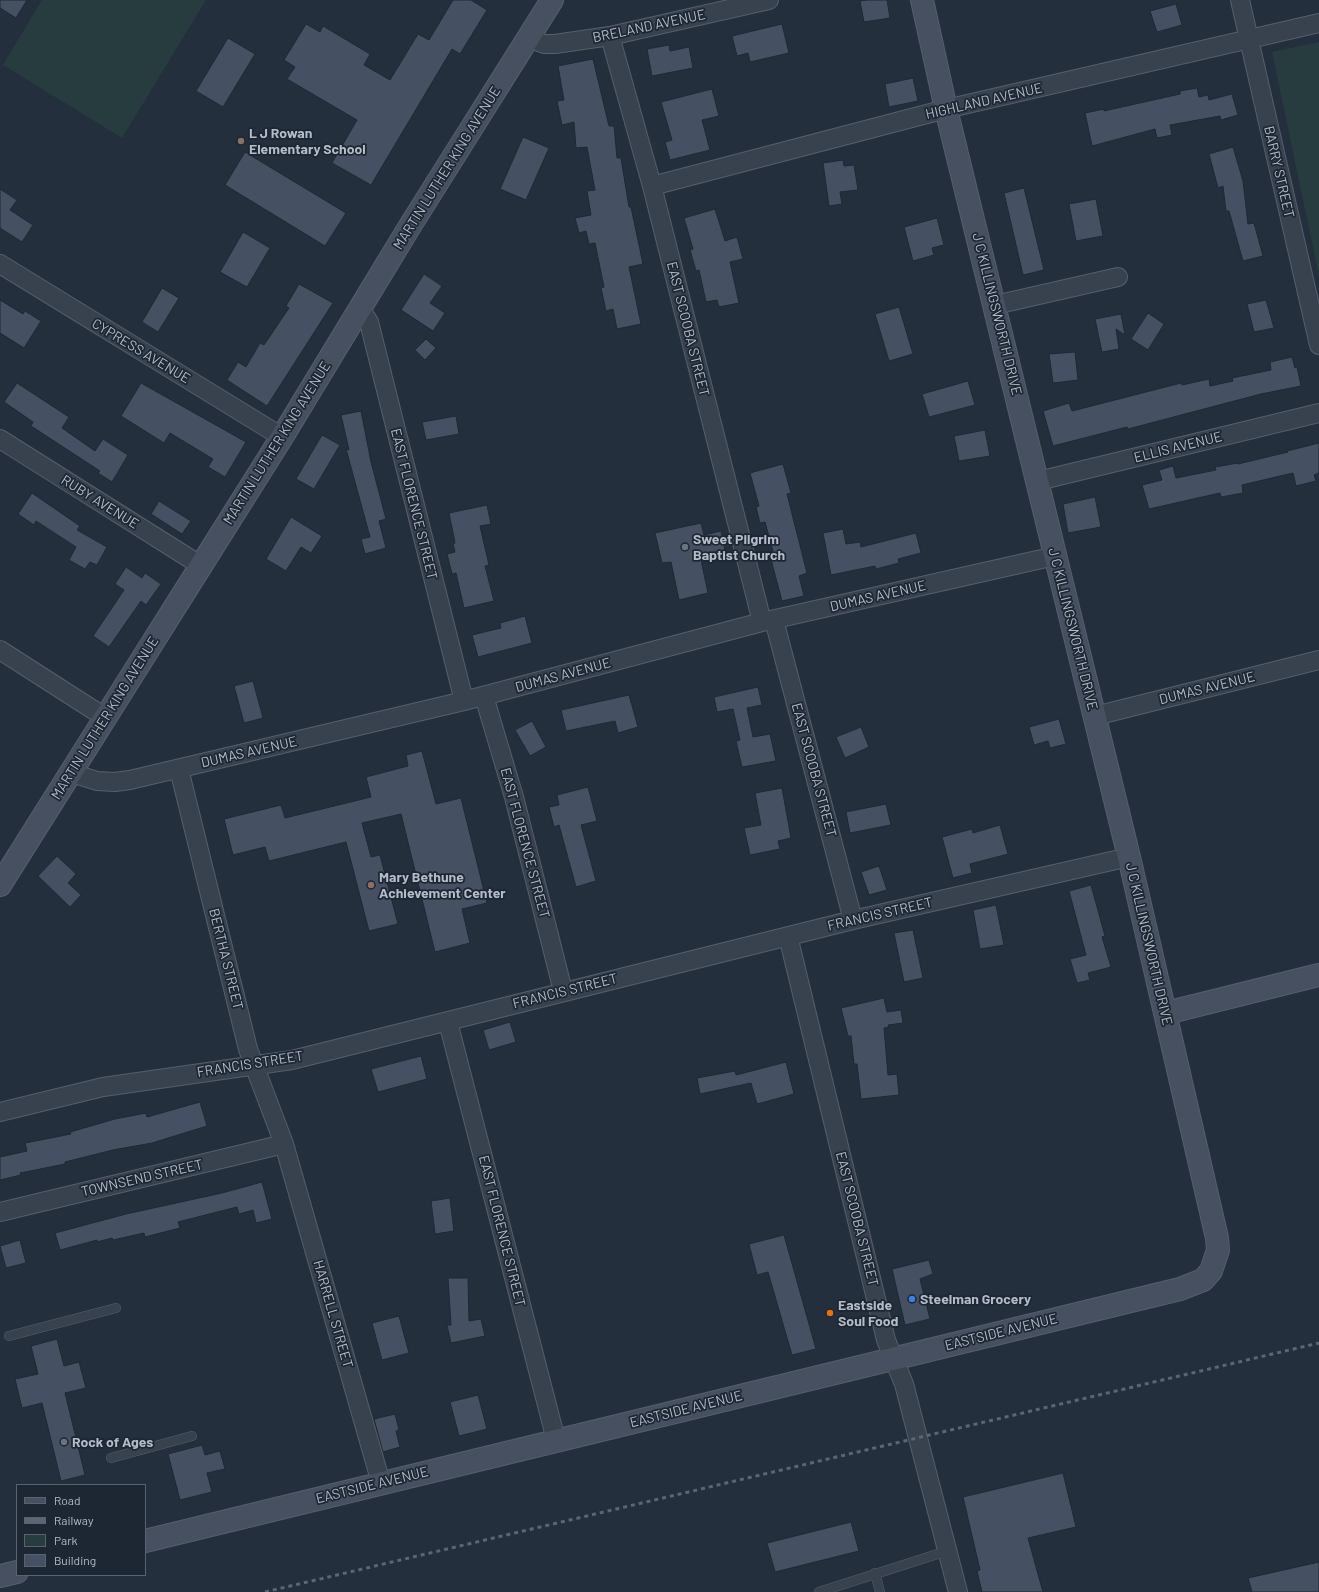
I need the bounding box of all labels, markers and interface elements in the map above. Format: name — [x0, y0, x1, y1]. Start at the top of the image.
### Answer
street label: BRELAND AVENUE — [591, 6, 707, 46]
street label: HIGHLAND AVENUE — [924, 79, 1044, 123]
street label: MARTIN LUTHER KING AVENUE — [390, 83, 504, 253]
street label: BARRY STREET — [1260, 124, 1298, 220]
place label: L J Rowan Elementary School — [249, 125, 366, 158]
marker: L J Rowan Elementary School — [236, 136, 246, 146]
street label: J C KILLINGSWORTH DRIVE — [969, 231, 1025, 397]
street label: EAST SCOOBA STREET — [663, 260, 713, 398]
street label: CYPRESS AVENUE — [89, 315, 193, 387]
street label: MARTIN LUTHER KING AVENUE — [220, 358, 334, 528]
street label: EAST FLORENCE STREET — [387, 427, 441, 581]
street label: ELLIS AVENUE — [1132, 428, 1224, 466]
street label: RUBY AVENUE — [58, 471, 142, 533]
place label: Sweet Pilgrim Baptist Church — [693, 531, 785, 564]
marker: Sweet Pilgrim Baptist Church — [680, 542, 690, 552]
street label: J C KILLINGSWORTH DRIVE — [1045, 546, 1101, 712]
street label: DUMAS AVENUE — [828, 577, 928, 615]
street label: MARTIN LUTHER KING AVENUE — [48, 633, 162, 803]
street label: DUMAS AVENUE — [513, 654, 613, 696]
street label: DUMAS AVENUE — [1157, 668, 1257, 708]
street label: EAST SCOOBA STREET — [788, 701, 840, 839]
street label: DUMAS AVENUE — [199, 733, 299, 771]
street label: EAST FLORENCE STREET — [497, 766, 553, 920]
street label: J C KILLINGSWORTH DRIVE — [1122, 861, 1176, 1027]
place label: Mary Bethune Achievement Center — [379, 869, 506, 902]
marker: Mary Bethune Achievement Center — [366, 880, 376, 890]
street label: FRANCIS STREET — [826, 894, 934, 934]
street label: BERTHA STREET — [205, 907, 247, 1011]
street label: FRANCIS STREET — [511, 970, 619, 1012]
street label: FRANCIS STREET — [196, 1047, 304, 1081]
street label: EAST SCOOBA STREET — [832, 1150, 882, 1288]
street label: EAST FLORENCE STREET — [475, 1154, 529, 1308]
street label: TOWNSEND STREET — [80, 1156, 204, 1200]
street label: HARRELL STREET — [310, 1258, 356, 1370]
place label: Steelman Grocery — [920, 1291, 1031, 1307]
marker: Steelman Grocery — [907, 1294, 917, 1304]
place label: Eastside Soul Food — [838, 1297, 899, 1330]
marker: Eastside Soul Food — [825, 1308, 835, 1318]
street label: EASTSIDE AVENUE — [943, 1310, 1059, 1354]
street label: EASTSIDE AVENUE — [628, 1387, 744, 1431]
place label: Rock of Ages — [72, 1434, 153, 1450]
marker: Rock of Ages — [59, 1437, 69, 1447]
street label: EASTSIDE AVENUE — [314, 1463, 430, 1507]
legend — [16, 1484, 146, 1576]
text: Road — [54, 1493, 81, 1507]
text: Railway — [54, 1513, 93, 1527]
text: Park — [54, 1533, 78, 1547]
text: Building — [54, 1553, 96, 1567]

